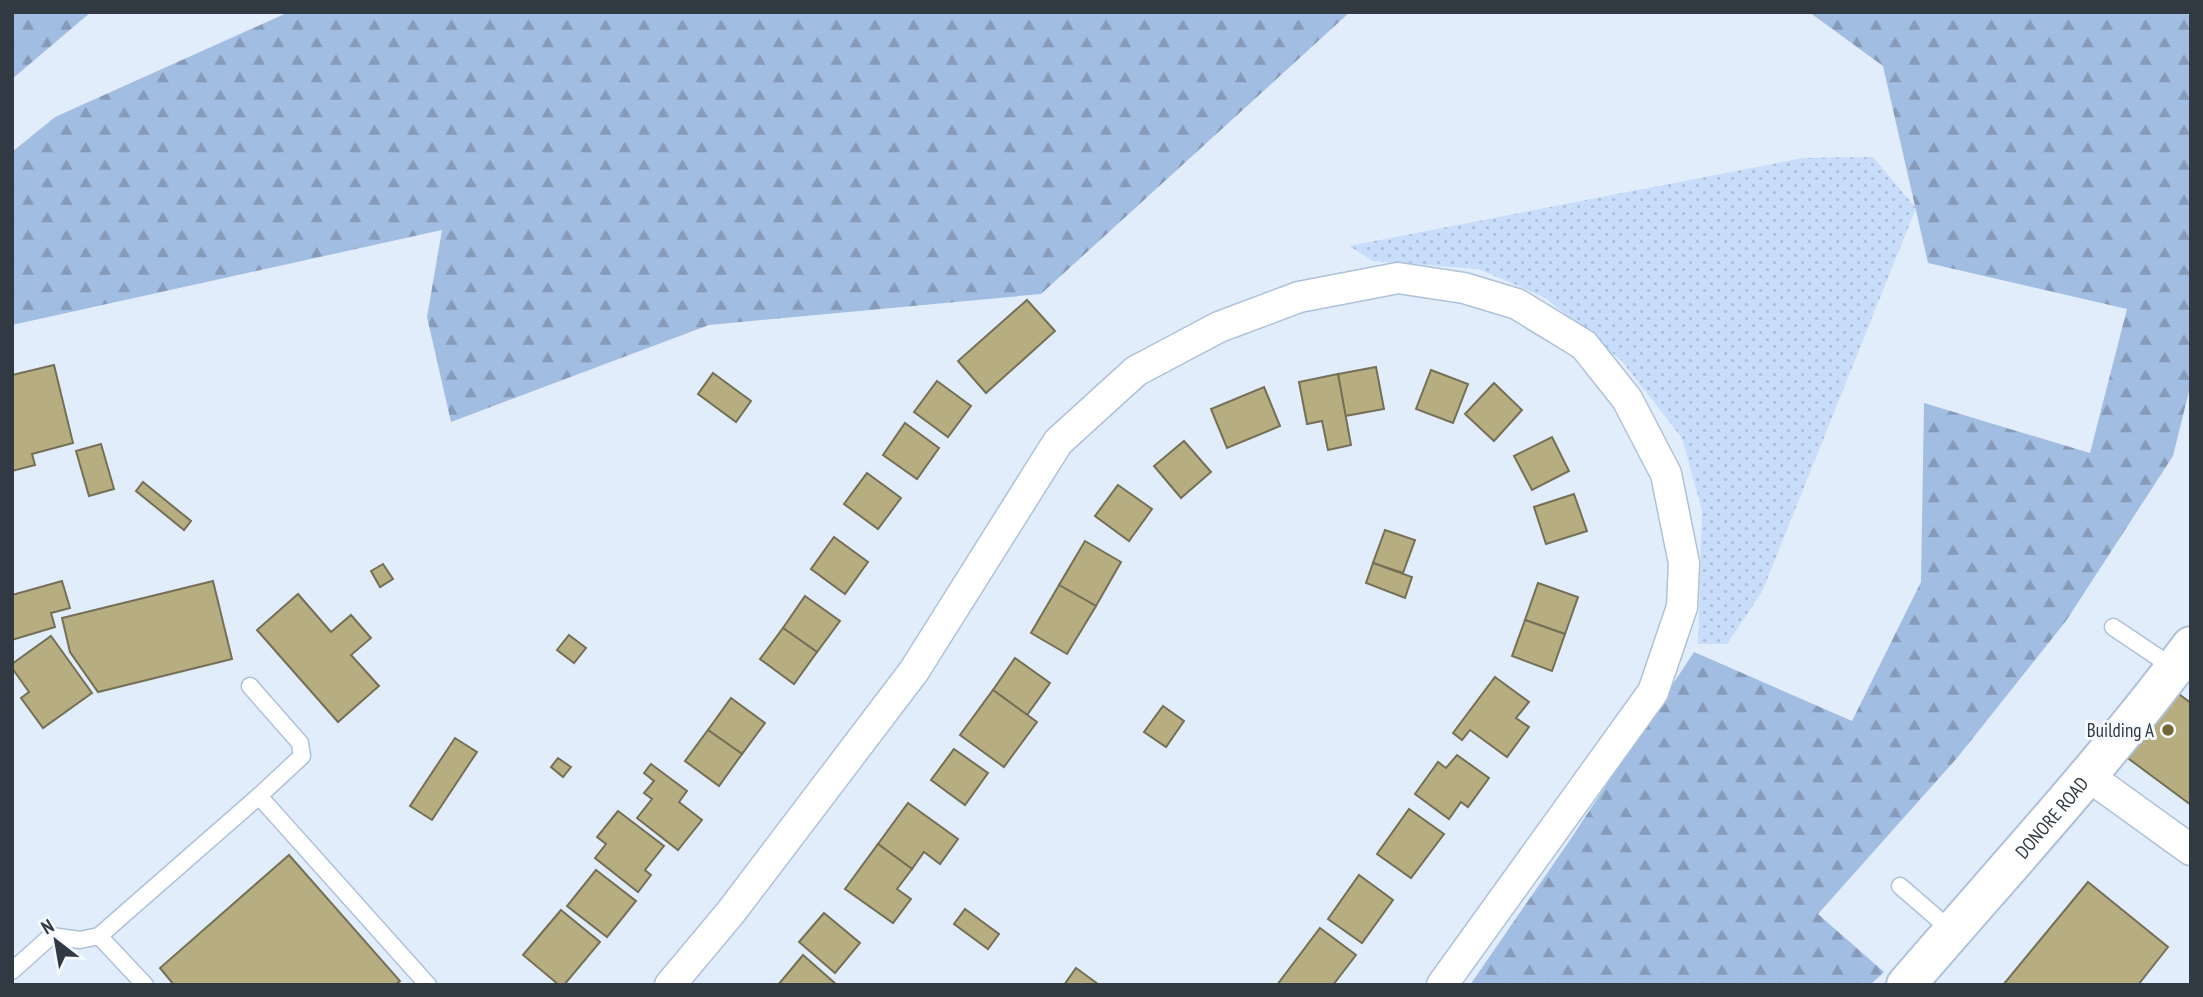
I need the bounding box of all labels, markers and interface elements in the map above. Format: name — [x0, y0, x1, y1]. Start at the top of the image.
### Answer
place label: Building A — [2087, 718, 2154, 742]
marker: Building A — [2160, 722, 2176, 738]
street label: DONORE ROAD — [2010, 772, 2093, 863]
north arrow — [21, 906, 91, 976]
text: N — [37, 913, 58, 939]

